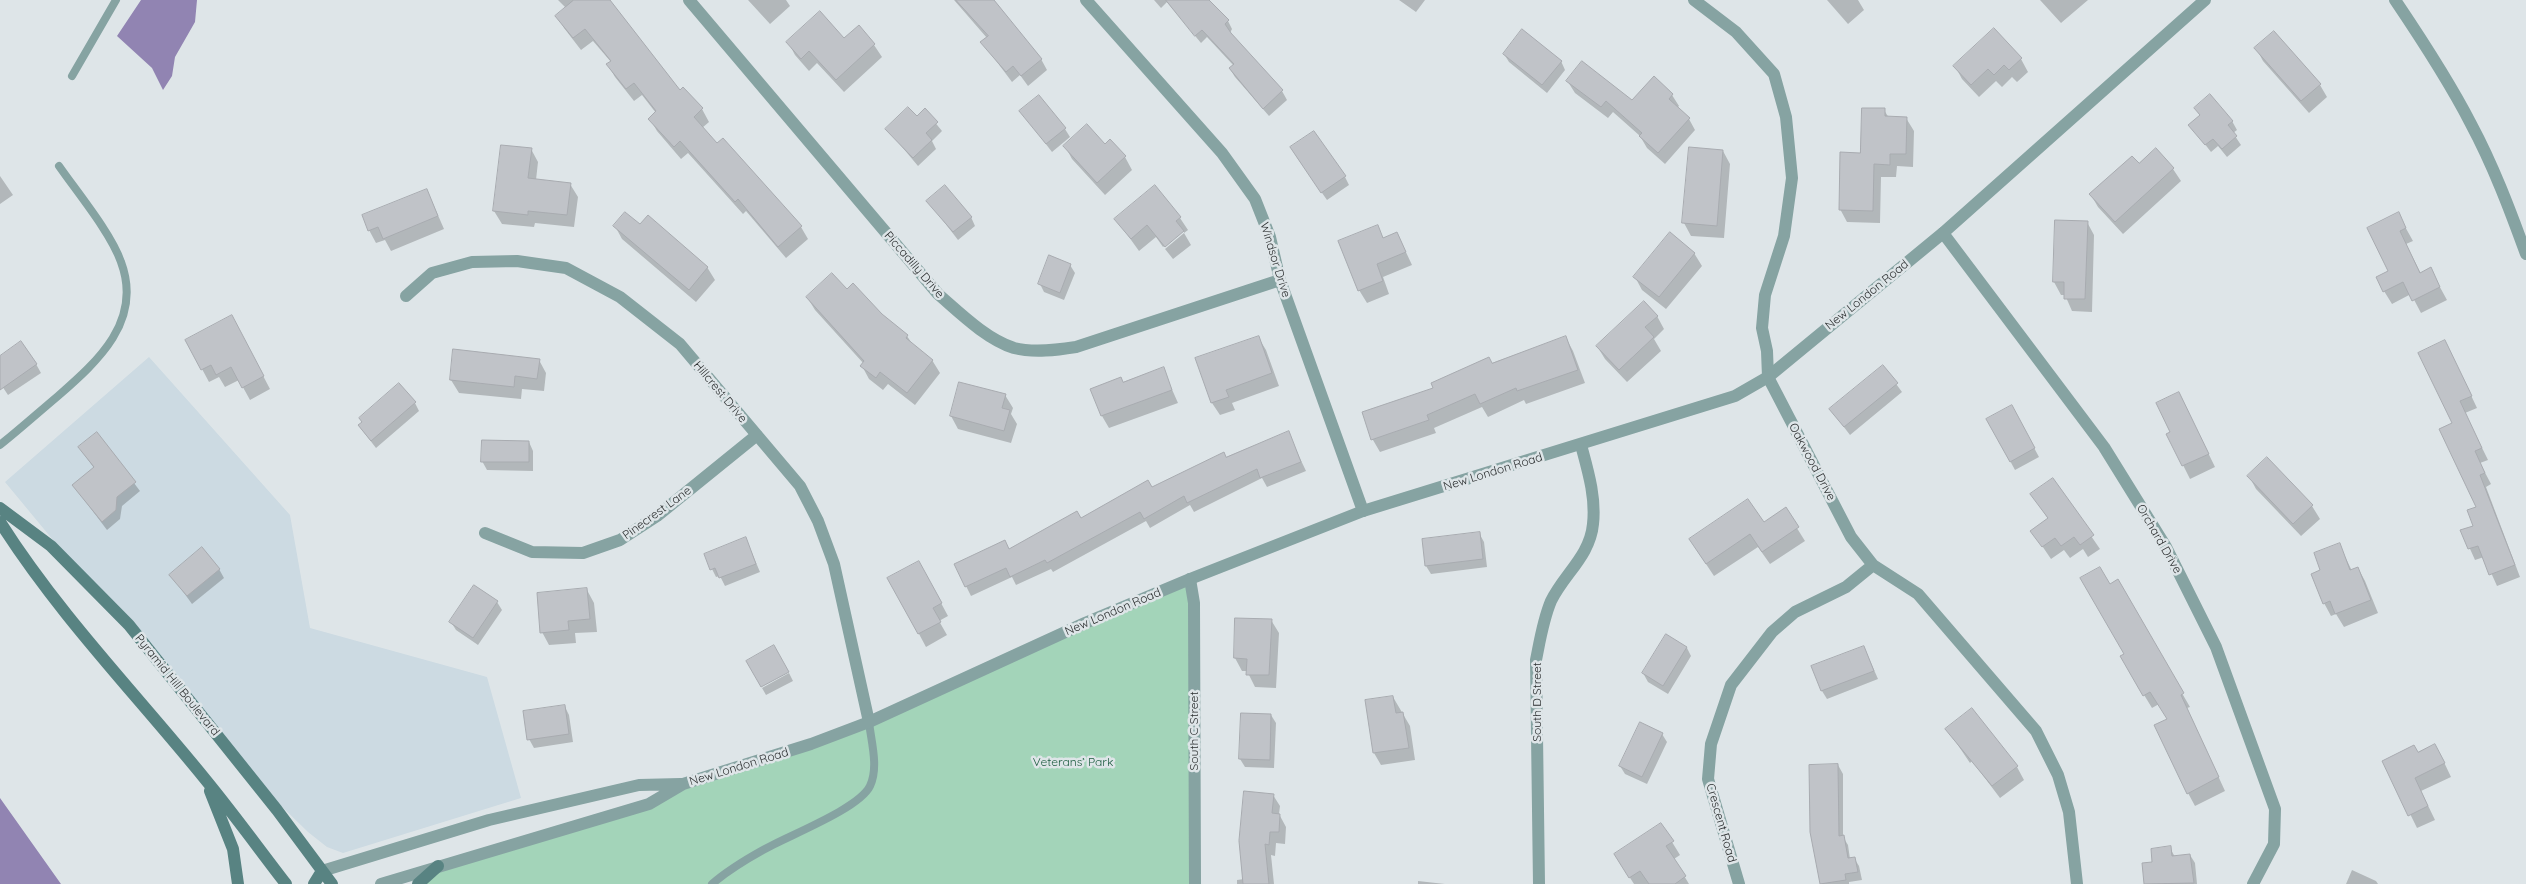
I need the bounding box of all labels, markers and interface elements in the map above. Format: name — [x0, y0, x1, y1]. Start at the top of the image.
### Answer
street label: Windsor Drive — [1257, 221, 1293, 299]
street label: Piccadilly Drive — [881, 229, 947, 301]
street label: New London Road — [1822, 257, 1912, 333]
street label: Hillcrest Drive — [690, 358, 750, 426]
street label: Oakwood Drive — [1785, 421, 1839, 503]
street label: New London Road — [1442, 450, 1544, 494]
street label: Pinecrest Lane — [620, 483, 694, 543]
street label: Orchard Drive — [2133, 502, 2185, 576]
street label: New London Road — [1063, 585, 1163, 639]
street label: Pyramid Hill Boulevard — [132, 631, 222, 739]
street label: South D Street — [1530, 662, 1544, 742]
street label: South C Street — [1187, 692, 1201, 770]
street label: New London Road — [688, 745, 790, 789]
park label: Veterans’ Park — [1033, 755, 1113, 769]
street label: Crescent Road — [1703, 782, 1739, 864]

